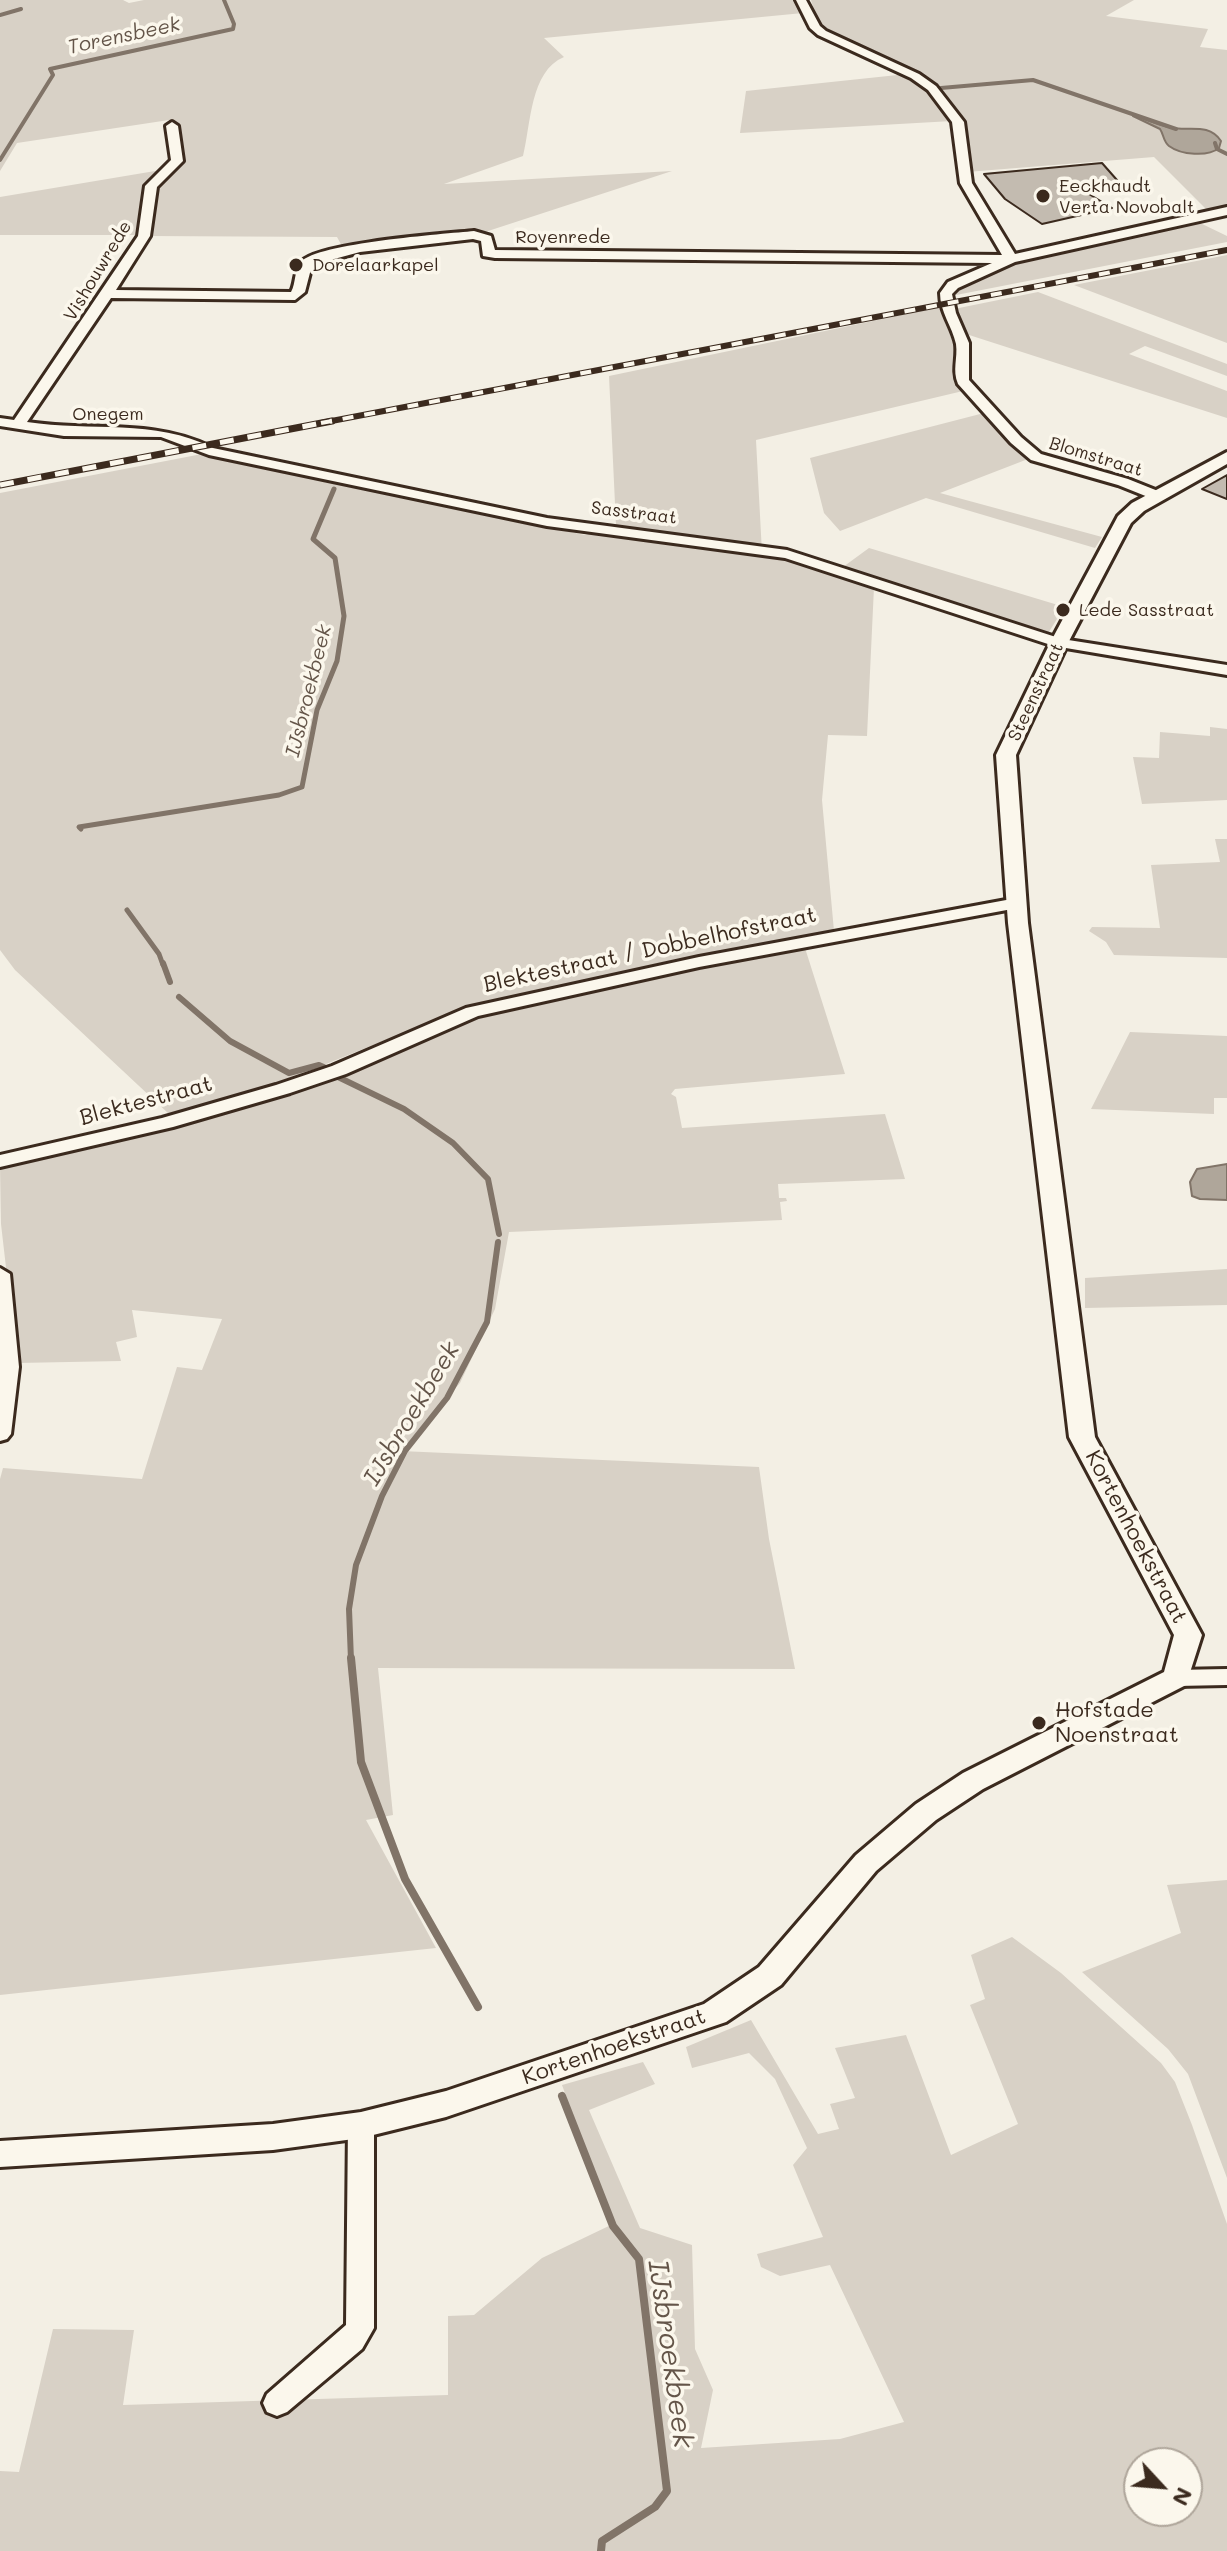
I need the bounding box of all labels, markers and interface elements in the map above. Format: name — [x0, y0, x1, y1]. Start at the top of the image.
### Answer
water label: Torensbeek — [66, 12, 182, 60]
place label: Eeckhaudt Verta Novobalt — [1059, 175, 1195, 218]
marker: Eeckhaudt Verta Novobalt — [1034, 187, 1052, 205]
street label: Vishouwrede — [60, 217, 136, 325]
street label: Royenrede — [515, 226, 611, 248]
place label: Dorelaarkapel — [312, 254, 439, 276]
marker: Dorelaarkapel — [287, 256, 305, 274]
street label: Onegem — [72, 403, 144, 425]
street label: Blomstraat — [1047, 433, 1145, 481]
street label: Sasstraat — [590, 497, 678, 529]
place label: Lede Sasstraat — [1079, 599, 1214, 621]
marker: Lede Sasstraat — [1054, 601, 1072, 619]
water label: IJsbroekbeek — [281, 622, 337, 760]
street label: Steenstraat — [1004, 639, 1068, 745]
street label: Blektestraat / Dobbelhofstraat — [481, 902, 819, 998]
street label: Blektestraat — [77, 1071, 215, 1131]
water label: IJsbroekbeek — [358, 1337, 466, 1491]
street label: Kortenhoekstraat — [1079, 1446, 1193, 1628]
place label: Hofstade Noenstraat — [1055, 1697, 1179, 1748]
marker: Hofstade Noenstraat — [1030, 1714, 1048, 1732]
street label: Kortenhoekstraat — [519, 2003, 709, 2091]
water label: IJsbroekbeek — [640, 2258, 700, 2450]
north arrow — [1123, 2447, 1203, 2527]
text: N — [1167, 2483, 1200, 2511]

